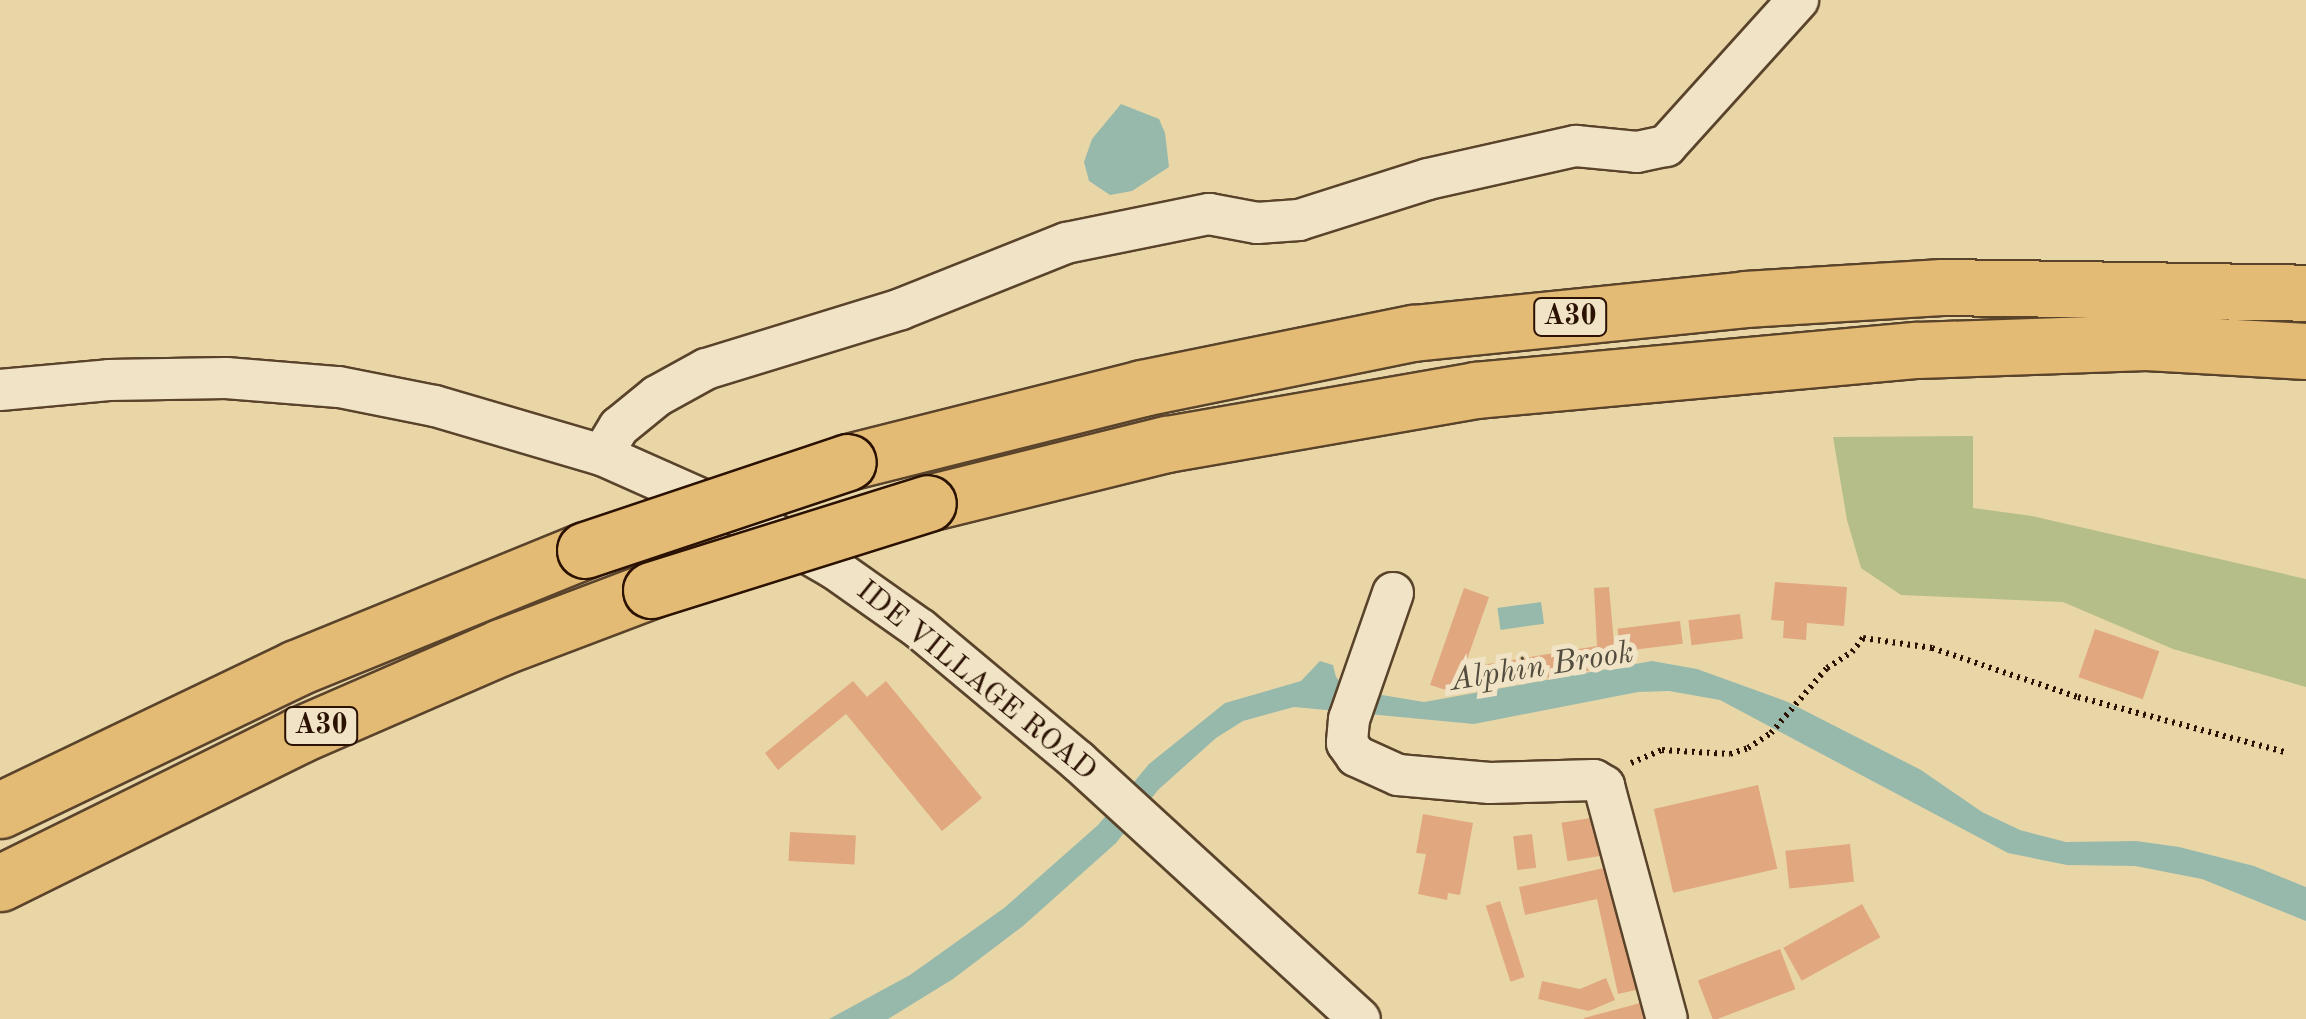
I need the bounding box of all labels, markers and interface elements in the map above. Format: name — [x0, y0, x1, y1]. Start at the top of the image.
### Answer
road number: A30 — [1532, 294, 1608, 340]
street label: IDE VILLAGE ROAD — [849, 573, 1103, 789]
water label: Alphin Brook — [1447, 635, 1637, 701]
road number: A30 — [284, 703, 358, 749]

